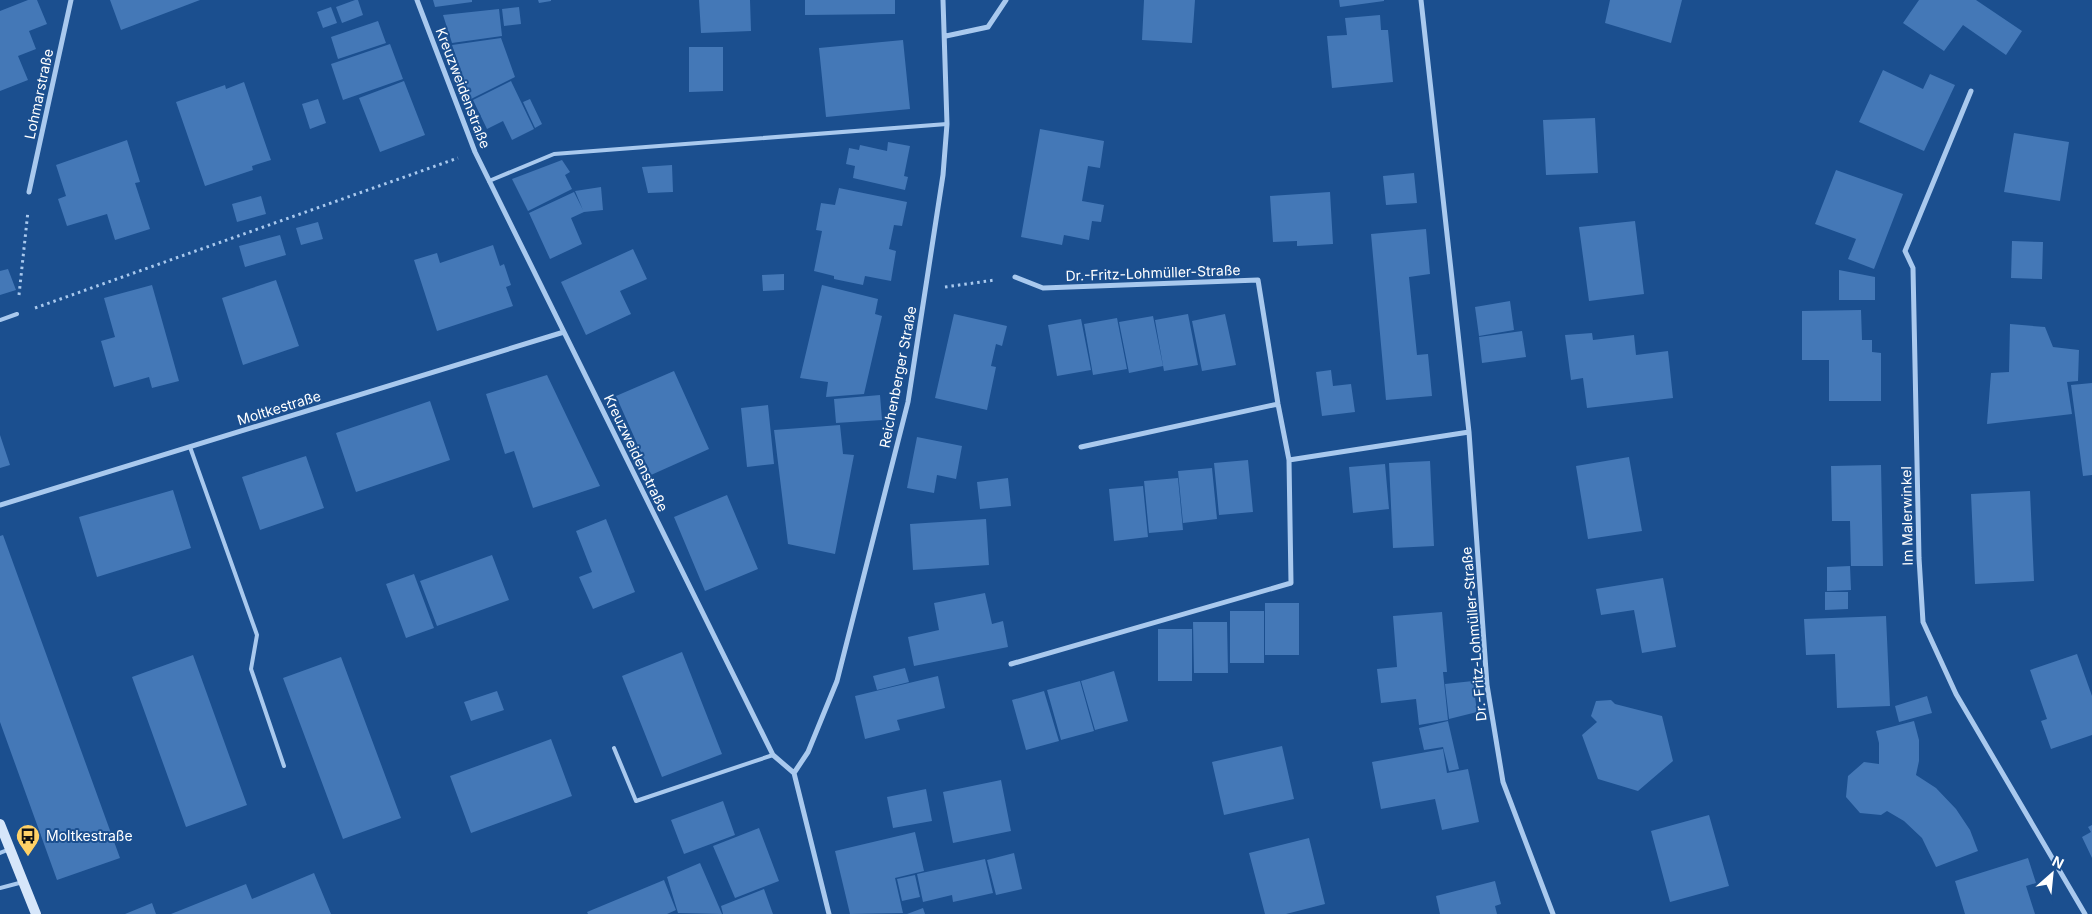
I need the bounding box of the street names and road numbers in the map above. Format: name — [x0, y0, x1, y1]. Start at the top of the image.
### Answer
street label: Kreuzweidenstraße — [433, 25, 494, 151]
street label: Lohmarstraße — [21, 47, 56, 141]
street label: Dr.-Fritz-Lohmüller-Straße — [1065, 261, 1241, 284]
street label: Reichenberger Straße — [875, 304, 920, 449]
street label: Moltkestraße — [235, 387, 323, 428]
street label: Kreuzweidenstraße — [601, 391, 672, 514]
street label: Im Malerwinkel — [1897, 466, 1916, 566]
street label: Dr.-Fritz-Lohmüller-Straße — [1457, 546, 1490, 722]

